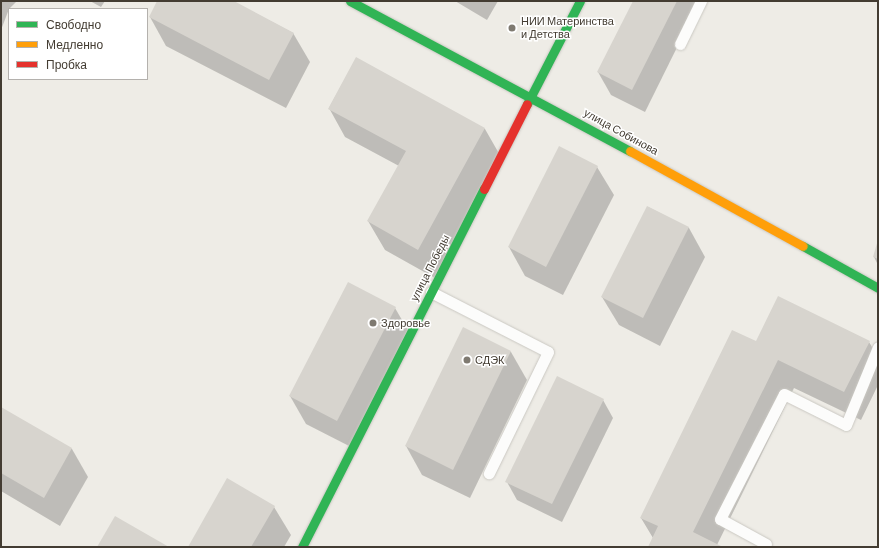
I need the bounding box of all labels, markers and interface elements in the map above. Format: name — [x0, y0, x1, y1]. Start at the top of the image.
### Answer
legend — [8, 8, 148, 80]
place label: НИИ Материнства и Детства — [521, 15, 614, 41]
text: Свободно — [46, 17, 101, 31]
marker: НИИ Материнства и Детства — [506, 22, 518, 34]
text: Медленно — [46, 37, 103, 51]
text: Пробка — [46, 57, 87, 71]
street label: улица Собинова — [582, 106, 660, 158]
street label: улица Победы — [408, 233, 452, 303]
place label: Здоровье — [381, 316, 430, 330]
marker: Здоровье — [368, 318, 378, 328]
place label: СДЭК — [475, 353, 504, 367]
marker: СДЭК — [462, 355, 472, 365]

